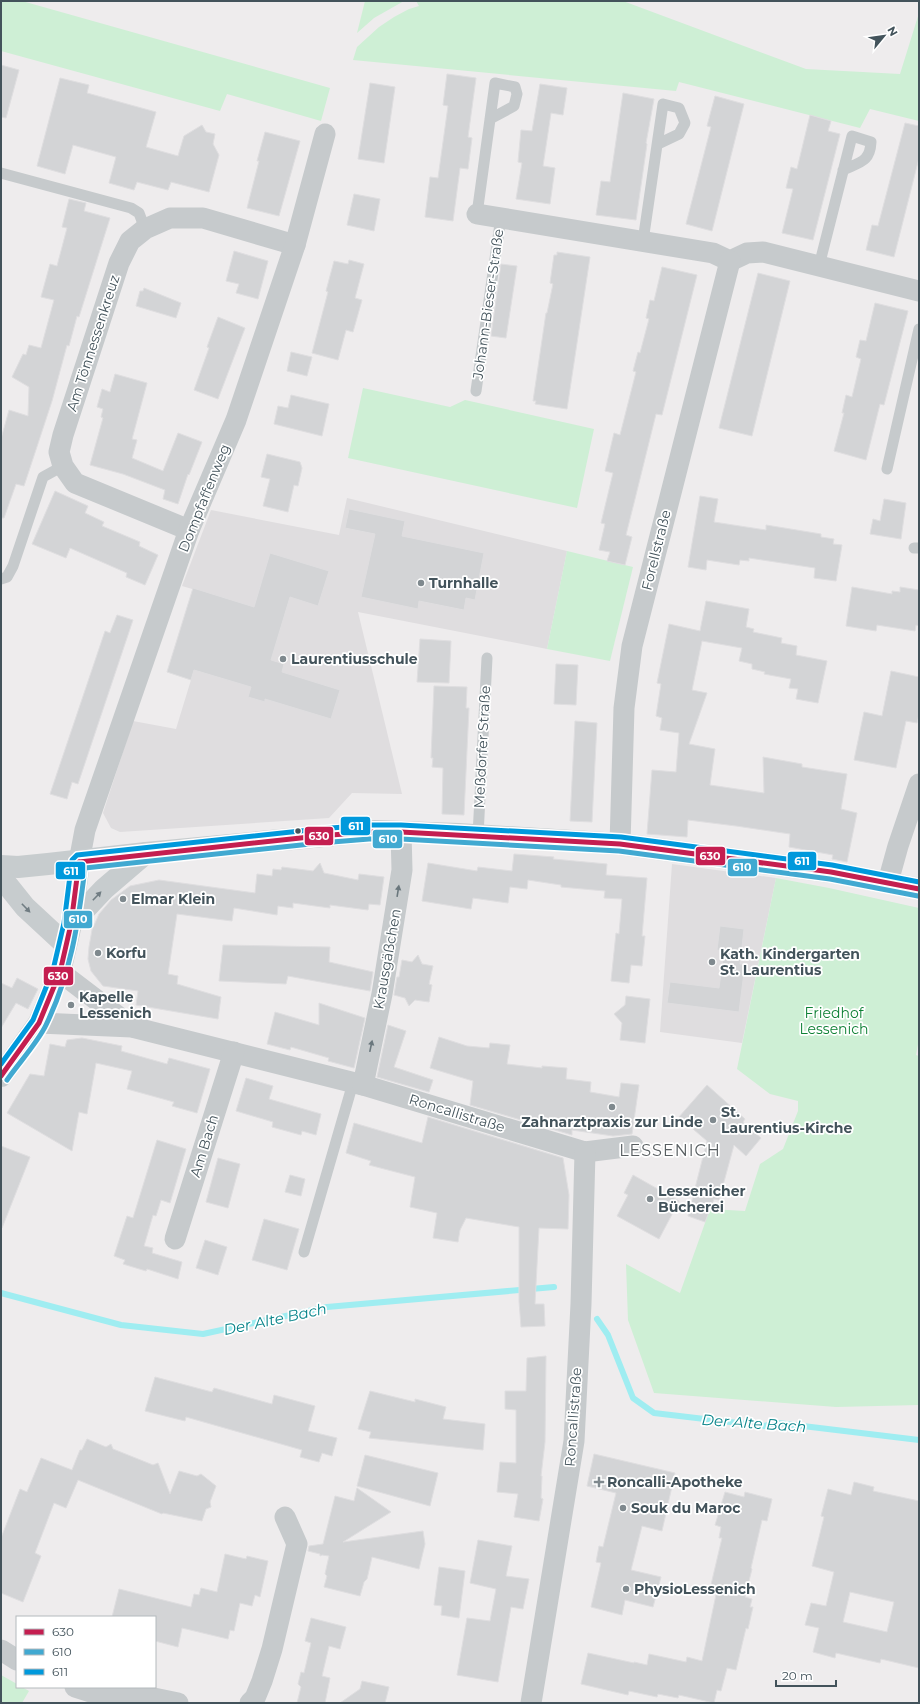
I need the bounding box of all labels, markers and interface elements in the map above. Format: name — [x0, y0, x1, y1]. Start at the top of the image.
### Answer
north arrow — [864, 16, 904, 56]
text: N — [884, 24, 901, 38]
street label: Johann-Bieser-Straße — [468, 228, 507, 381]
street label: Am Tönnessenkreuz — [62, 273, 124, 413]
street label: Dompfaffenweg — [174, 441, 234, 555]
street label: Forellstraße — [637, 508, 675, 592]
place label: Turnhalle — [429, 574, 499, 592]
marker: Turnhalle — [416, 578, 426, 588]
place label: Laurentiusschule — [291, 650, 418, 668]
marker: Laurentiusschule — [278, 654, 288, 664]
street label: Meßdorfer Straße — [470, 685, 494, 809]
line badge: 611 — [340, 816, 371, 836]
text: 611 — [348, 819, 364, 833]
unlabelled marker — [293, 826, 303, 836]
line badge: 630 — [304, 826, 334, 846]
text: 630 — [309, 829, 330, 843]
line badge: 610 — [372, 829, 403, 849]
text: 610 — [379, 832, 398, 846]
line badge: 630 — [695, 846, 726, 866]
text: 630 — [700, 849, 721, 863]
line badge: 611 — [787, 851, 817, 871]
text: 611 — [794, 854, 810, 868]
line badge: 610 — [727, 858, 758, 877]
text: 610 — [733, 860, 752, 874]
line badge: 611 — [55, 861, 86, 880]
text: 611 — [63, 864, 79, 878]
one-way arrow — [395, 885, 401, 897]
place label: Elmar Klein — [131, 890, 215, 908]
one-way arrow — [93, 891, 102, 901]
marker: Elmar Klein — [118, 894, 128, 904]
one-way arrow — [21, 903, 30, 912]
street label: Krausgäßchen — [369, 907, 405, 1011]
line badge: 610 — [63, 910, 93, 929]
text: 610 — [69, 912, 88, 926]
place label: Korfu — [106, 944, 146, 962]
place label: Kath. Kindergarten St. Laurentius — [720, 945, 860, 979]
marker: Korfu — [93, 948, 103, 958]
marker: Kath. Kindergarten St. Laurentius — [707, 957, 717, 967]
line badge: 630 — [43, 966, 74, 986]
text: 630 — [48, 969, 69, 983]
place label: Kapelle Lessenich — [79, 988, 152, 1022]
marker: Kapelle Lessenich — [66, 1000, 76, 1010]
park label: Friedhof Lessenich — [799, 1004, 869, 1038]
one-way arrow — [368, 1040, 374, 1053]
street label: Roncallistraße — [407, 1090, 507, 1136]
marker: Zahnarztpraxis zur Linde — [607, 1102, 617, 1112]
place label: St. Laurentius-Kirche — [721, 1103, 852, 1137]
street label: Am Bach — [186, 1112, 222, 1180]
place label: Zahnarztpraxis zur Linde — [521, 1113, 703, 1131]
marker: St. Laurentius-Kirche — [708, 1115, 718, 1125]
district label: LESSENICH — [619, 1141, 721, 1160]
place label: Lessenicher Bücherei — [658, 1182, 746, 1216]
marker: Lessenicher Bücherei — [645, 1194, 655, 1204]
water label: Der Alte Bach — [222, 1299, 328, 1339]
street label: Roncallistraße — [561, 1367, 585, 1467]
water label: Der Alte Bach — [701, 1410, 807, 1436]
place label: Roncalli-Apotheke — [607, 1473, 743, 1491]
marker: Roncalli-Apotheke — [594, 1477, 604, 1487]
place label: Souk du Maroc — [631, 1499, 741, 1517]
marker: Souk du Maroc — [618, 1503, 628, 1513]
place label: PhysioLessenich — [634, 1580, 756, 1598]
marker: PhysioLessenich — [621, 1584, 631, 1594]
legend — [16, 1616, 156, 1688]
text: 630 — [52, 1624, 74, 1639]
text: 610 — [52, 1644, 72, 1659]
scale bar — [776, 1662, 836, 1688]
text: 611 — [52, 1664, 68, 1679]
text: 20 m — [782, 1668, 813, 1683]

